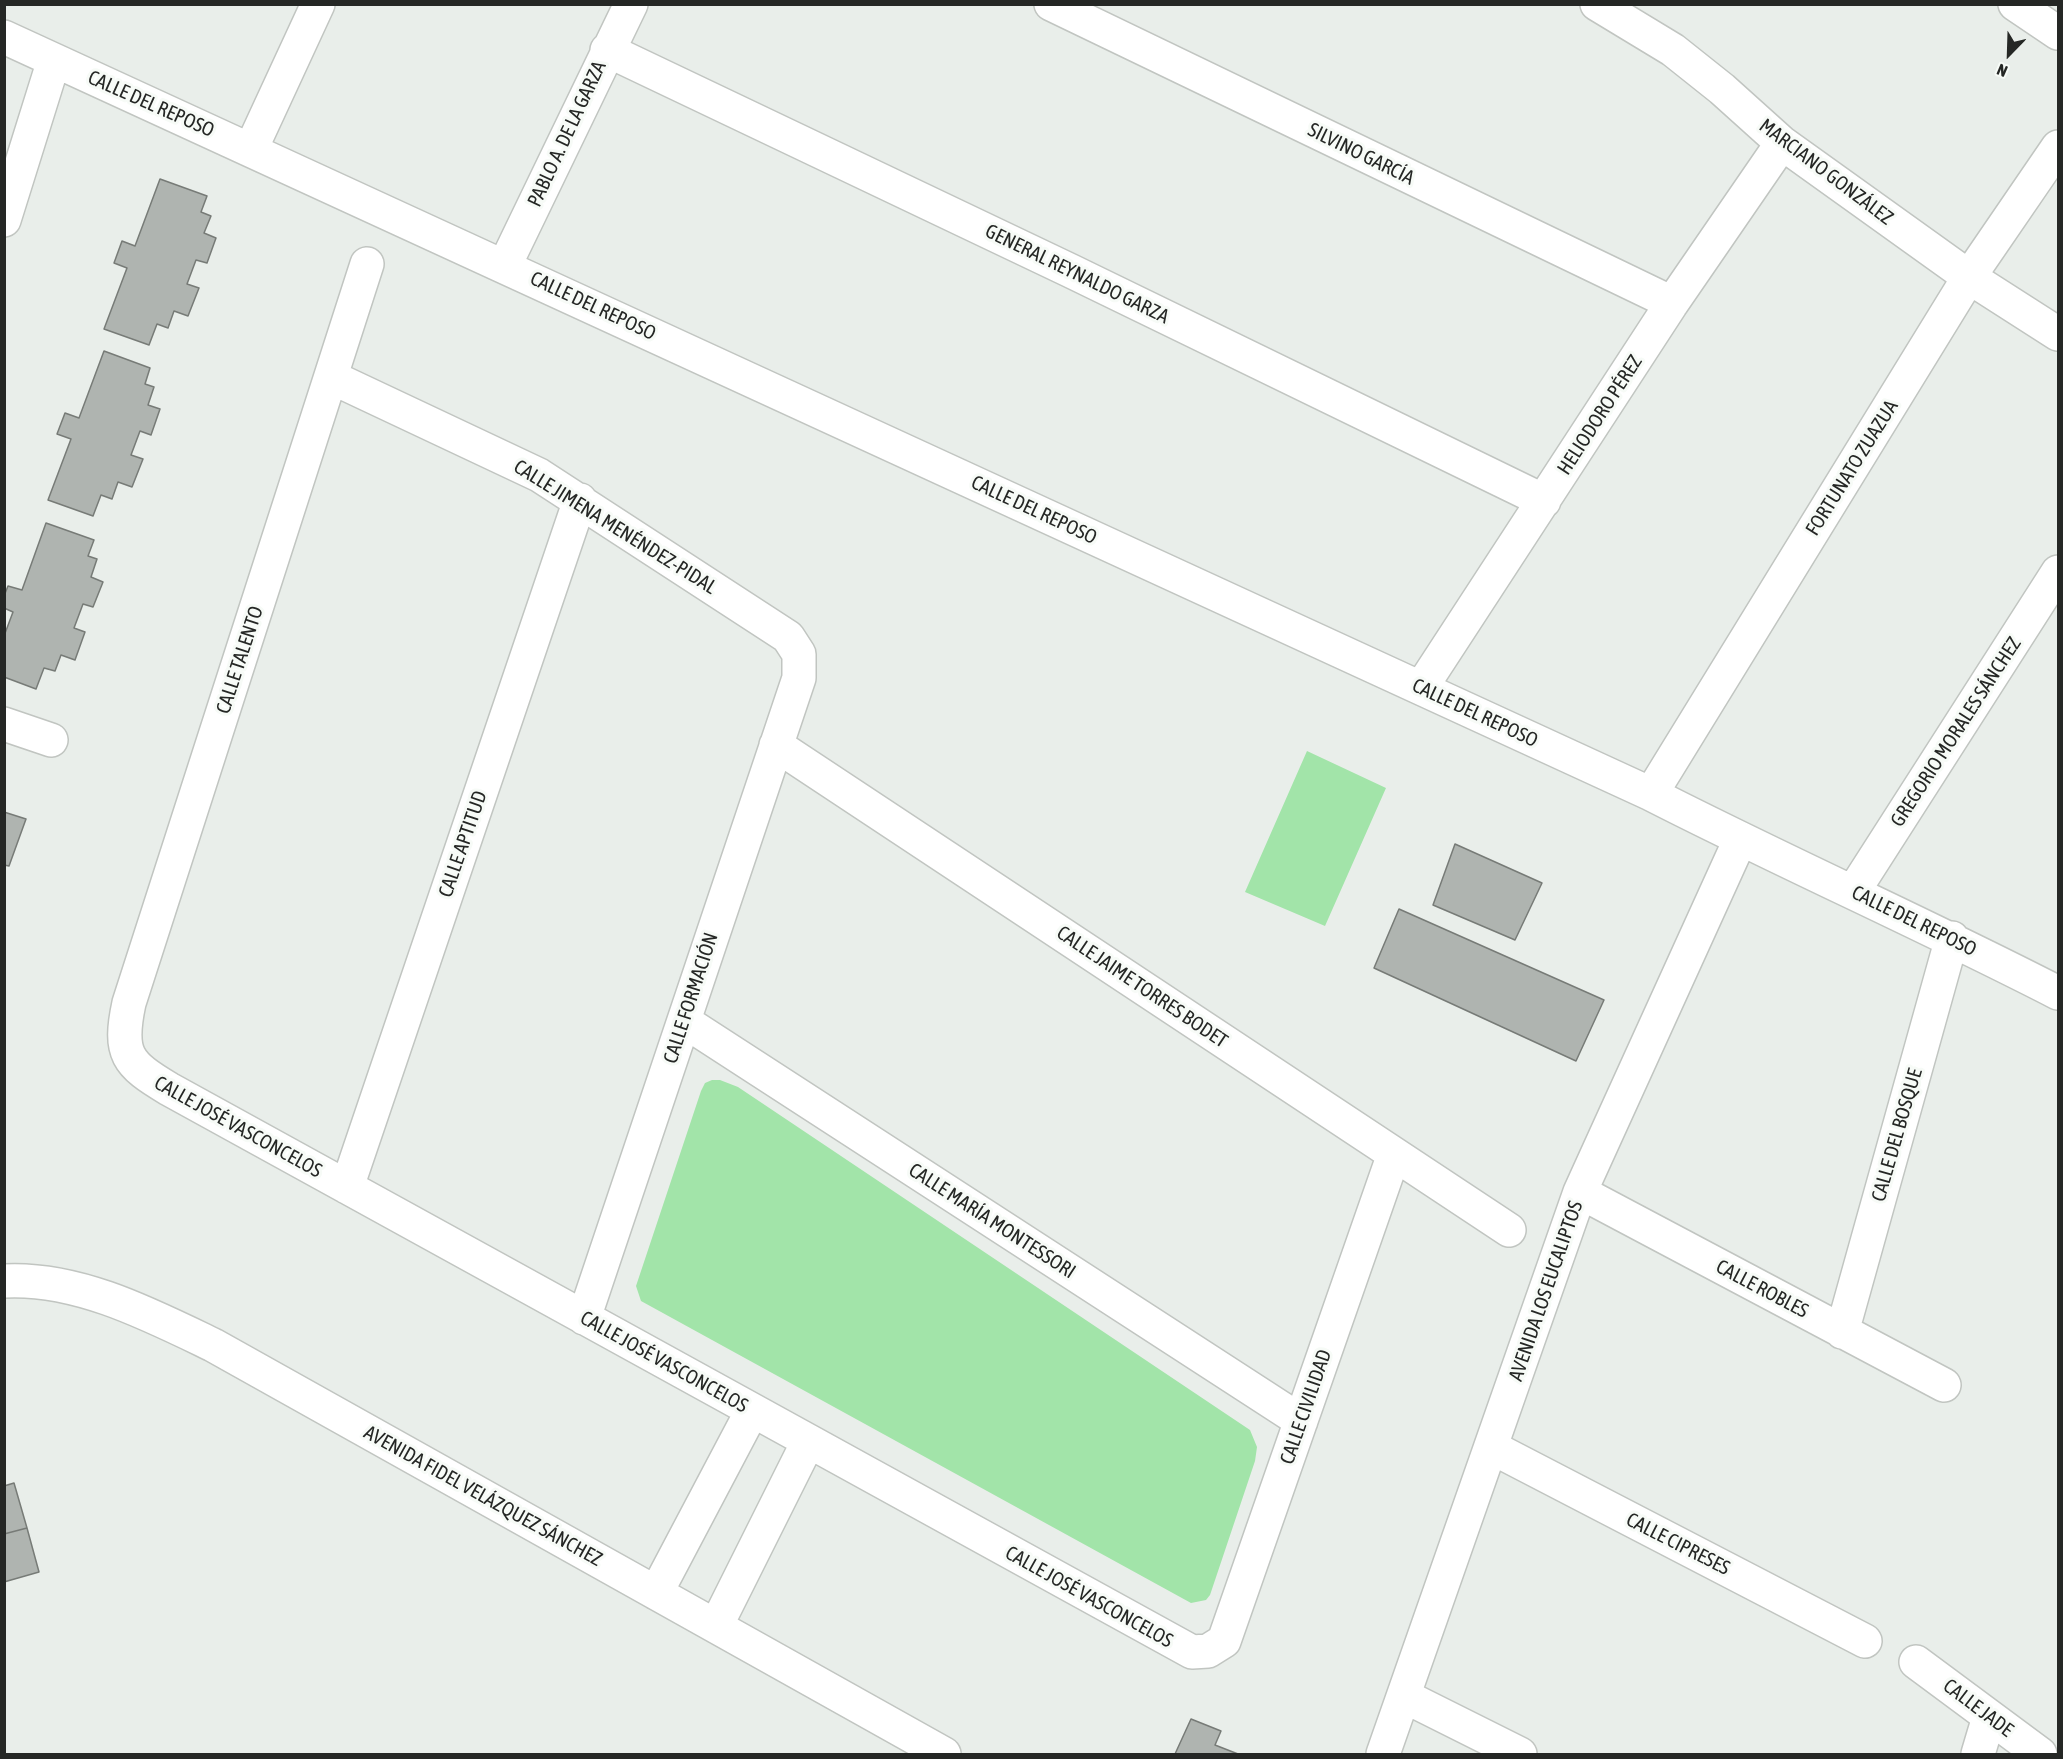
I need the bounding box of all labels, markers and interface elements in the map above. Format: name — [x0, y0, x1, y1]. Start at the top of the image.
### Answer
north arrow — [1979, 24, 2039, 84]
street label: PABLO A. DE LA GARZA — [523, 57, 611, 211]
text: N — [1994, 60, 2010, 81]
street label: CALLE DEL REPOSO — [84, 65, 218, 143]
street label: MARCIANO GONZÁLEZ — [1754, 114, 1898, 230]
street label: SILVINO GARCÍA — [1304, 118, 1418, 190]
street label: GENERAL REYNALDO GARZA — [981, 219, 1173, 329]
street label: CALLE DEL REPOSO — [526, 266, 660, 346]
street label: HELIODORO PÉREZ — [1552, 351, 1648, 479]
street label: FORTUNATO ZUAZUA — [1801, 396, 1903, 540]
street label: CALLE JIMENA MENÉNDEZ-PIDAL — [509, 455, 721, 599]
street label: CALLE DEL REPOSO — [967, 470, 1101, 550]
street label: CALLE TALENTO — [211, 603, 269, 717]
street label: GREGORIO MORALES SÁNCHEZ — [1886, 633, 2026, 831]
street label: CALLE DEL REPOSO — [1408, 673, 1542, 753]
street label: CALLE APTITUD — [434, 788, 492, 900]
street label: CALLE DEL REPOSO — [1848, 880, 1980, 962]
street label: CALLE JAIME TORRES BODET — [1052, 921, 1232, 1053]
street label: CALLE FORMACIÓN — [659, 930, 723, 1066]
street label: CALLE DEL BOSQUE — [1867, 1066, 1927, 1204]
street label: CALLE JOSÉ VASCONCELOS — [150, 1071, 326, 1183]
street label: CALLE MARÍA MONTESSORI — [904, 1158, 1080, 1284]
street label: AVENIDA LOS EUCALIPTOS — [1504, 1198, 1588, 1384]
street label: CALLE ROBLES — [1712, 1255, 1812, 1323]
street label: CALLE JOSÉ VASCONCELOS — [576, 1306, 752, 1418]
street label: CALLE CIVILIDAD — [1275, 1347, 1337, 1467]
street label: AVENIDA FIDEL VELÁZQUEZ SÁNCHEZ — [360, 1420, 606, 1572]
street label: CALLE CIPRESES — [1622, 1508, 1734, 1580]
street label: CALLE JOSÉ VASCONCELOS — [1001, 1541, 1177, 1653]
street label: CALLE JADE — [1938, 1674, 2018, 1742]

